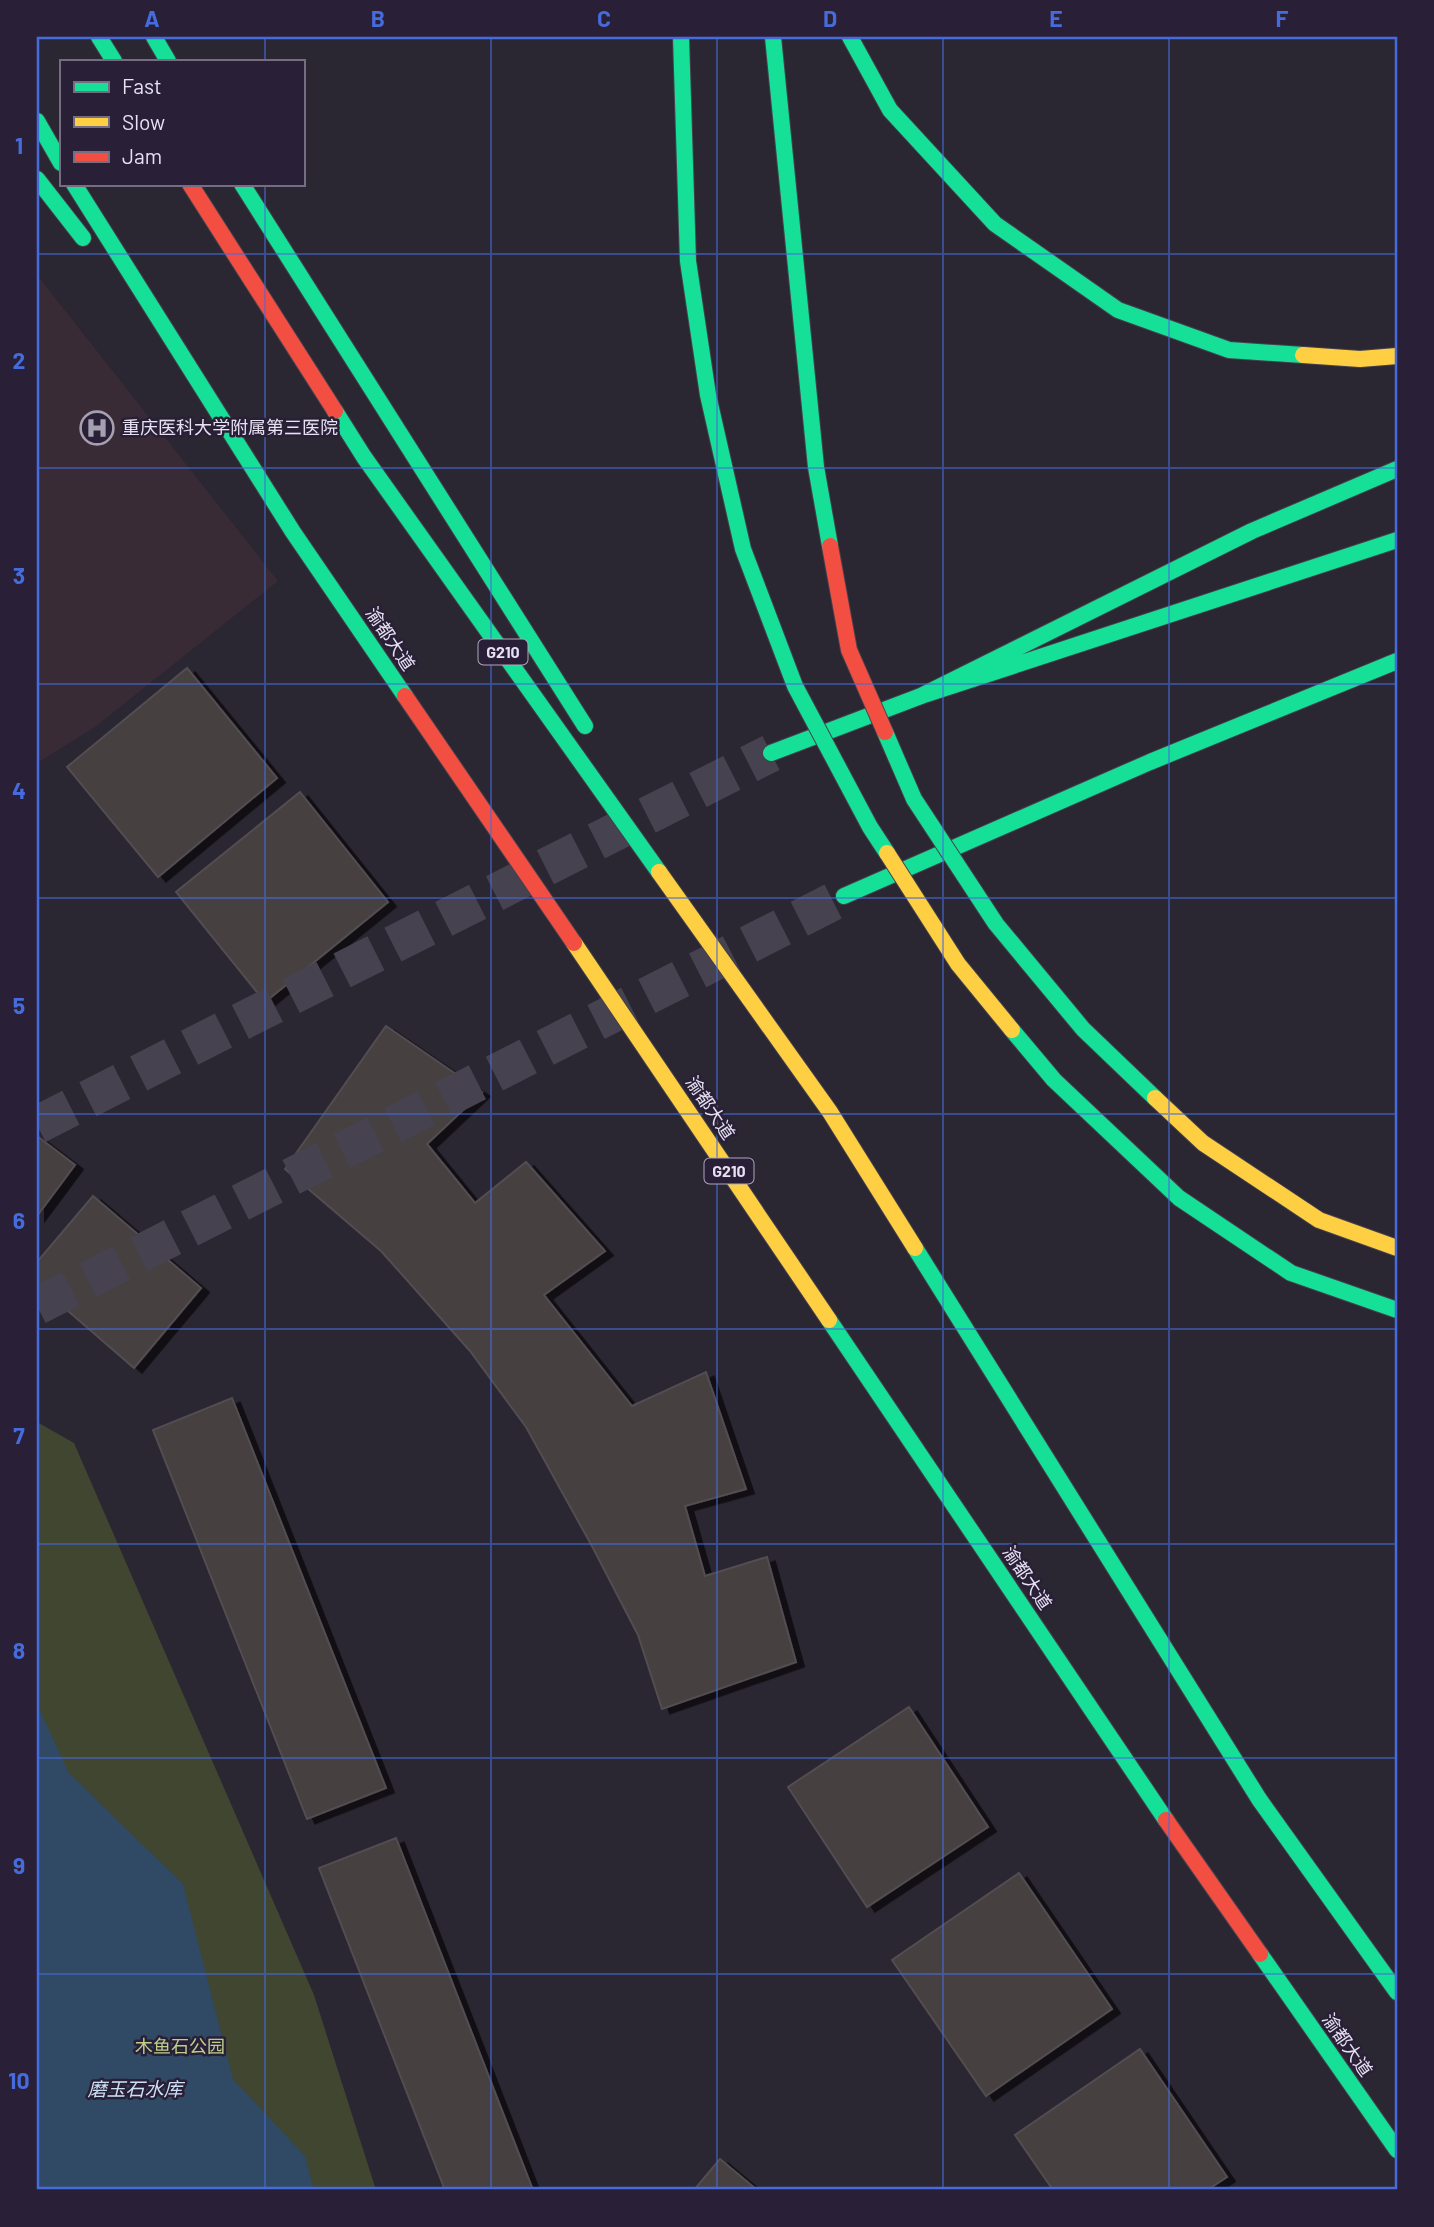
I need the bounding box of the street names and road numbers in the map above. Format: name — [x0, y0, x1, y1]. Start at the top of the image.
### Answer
street label: 渝都大道 — [362, 602, 420, 674]
road number: G210 — [478, 639, 528, 664]
street label: 渝都大道 — [682, 1071, 740, 1143]
road number: G210 — [704, 1158, 754, 1184]
street label: 渝都大道 — [999, 1541, 1057, 1613]
street label: 渝都大道 — [1318, 2009, 1377, 2080]

